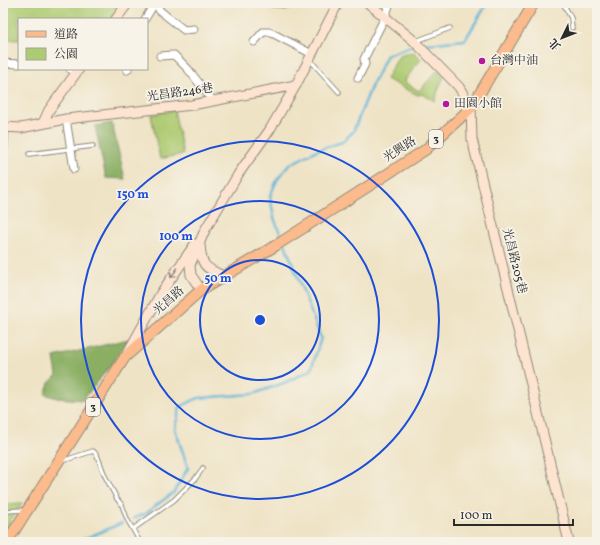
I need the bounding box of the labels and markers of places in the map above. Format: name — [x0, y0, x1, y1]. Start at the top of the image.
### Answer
place label: 台灣中油 — [490, 53, 538, 69]
marker: 台灣中油 — [477, 56, 487, 66]
place label: 田園小館 — [454, 96, 502, 112]
marker: 田園小館 — [441, 99, 451, 109]
centre of rings — [253, 313, 267, 327]

